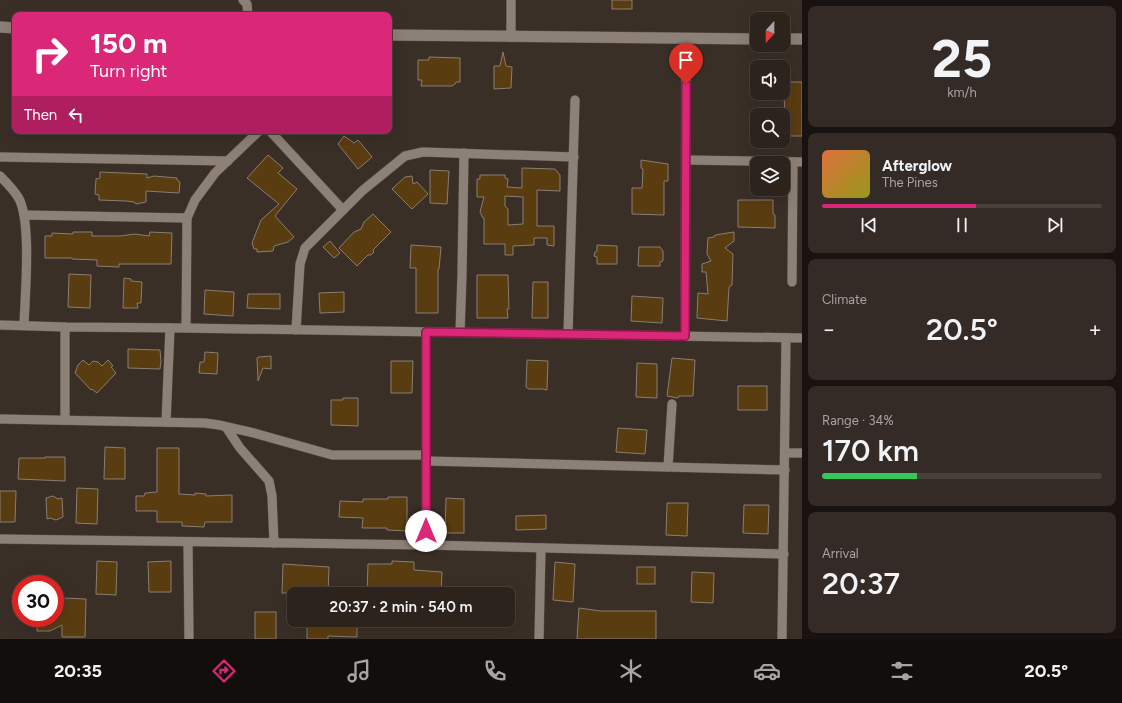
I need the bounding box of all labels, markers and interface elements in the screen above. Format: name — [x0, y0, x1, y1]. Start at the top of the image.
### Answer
north arrow — [750, 12, 790, 52]
map controls — [750, 12, 790, 196]
text: 150 m — [90, 26, 167, 60]
icon: right — [24, 28, 76, 80]
text: 25 — [932, 28, 992, 90]
pin — [669, 43, 703, 84]
icon: arrive — [675, 49, 697, 71]
text: Turn right — [90, 60, 167, 82]
button: sound — [750, 60, 790, 100]
text: km/h — [947, 85, 977, 100]
icon: left — [65, 104, 87, 126]
text: Then — [24, 106, 57, 124]
button: search — [750, 108, 790, 148]
button: layers — [750, 156, 790, 196]
text: Afterglow — [882, 157, 952, 175]
text: The Pines — [882, 175, 938, 190]
icon: previous — [858, 214, 880, 236]
icon: pause — [951, 214, 973, 236]
icon: next — [1044, 214, 1066, 236]
text: Climate — [822, 292, 867, 307]
text: 20.5° — [926, 311, 998, 348]
text: − — [822, 316, 836, 343]
text: + — [1088, 316, 1102, 343]
text: Range · 34% — [822, 413, 894, 428]
text: 170 km — [822, 432, 919, 469]
position arrow — [405, 510, 447, 552]
text: Arrival — [822, 546, 859, 561]
text: 20:37 — [822, 565, 900, 602]
speed limit sign: 30 — [12, 575, 64, 627]
text: 20:37 · 2 min · 540 m — [330, 598, 472, 616]
icon: directions — [210, 657, 238, 685]
icon: music — [345, 657, 373, 685]
icon: phone — [481, 657, 509, 685]
icon: climate — [617, 657, 645, 685]
icon: car — [753, 657, 781, 685]
icon: filters — [888, 657, 916, 685]
text: 20:35 — [54, 660, 102, 682]
text: 20.5° — [1024, 660, 1068, 682]

